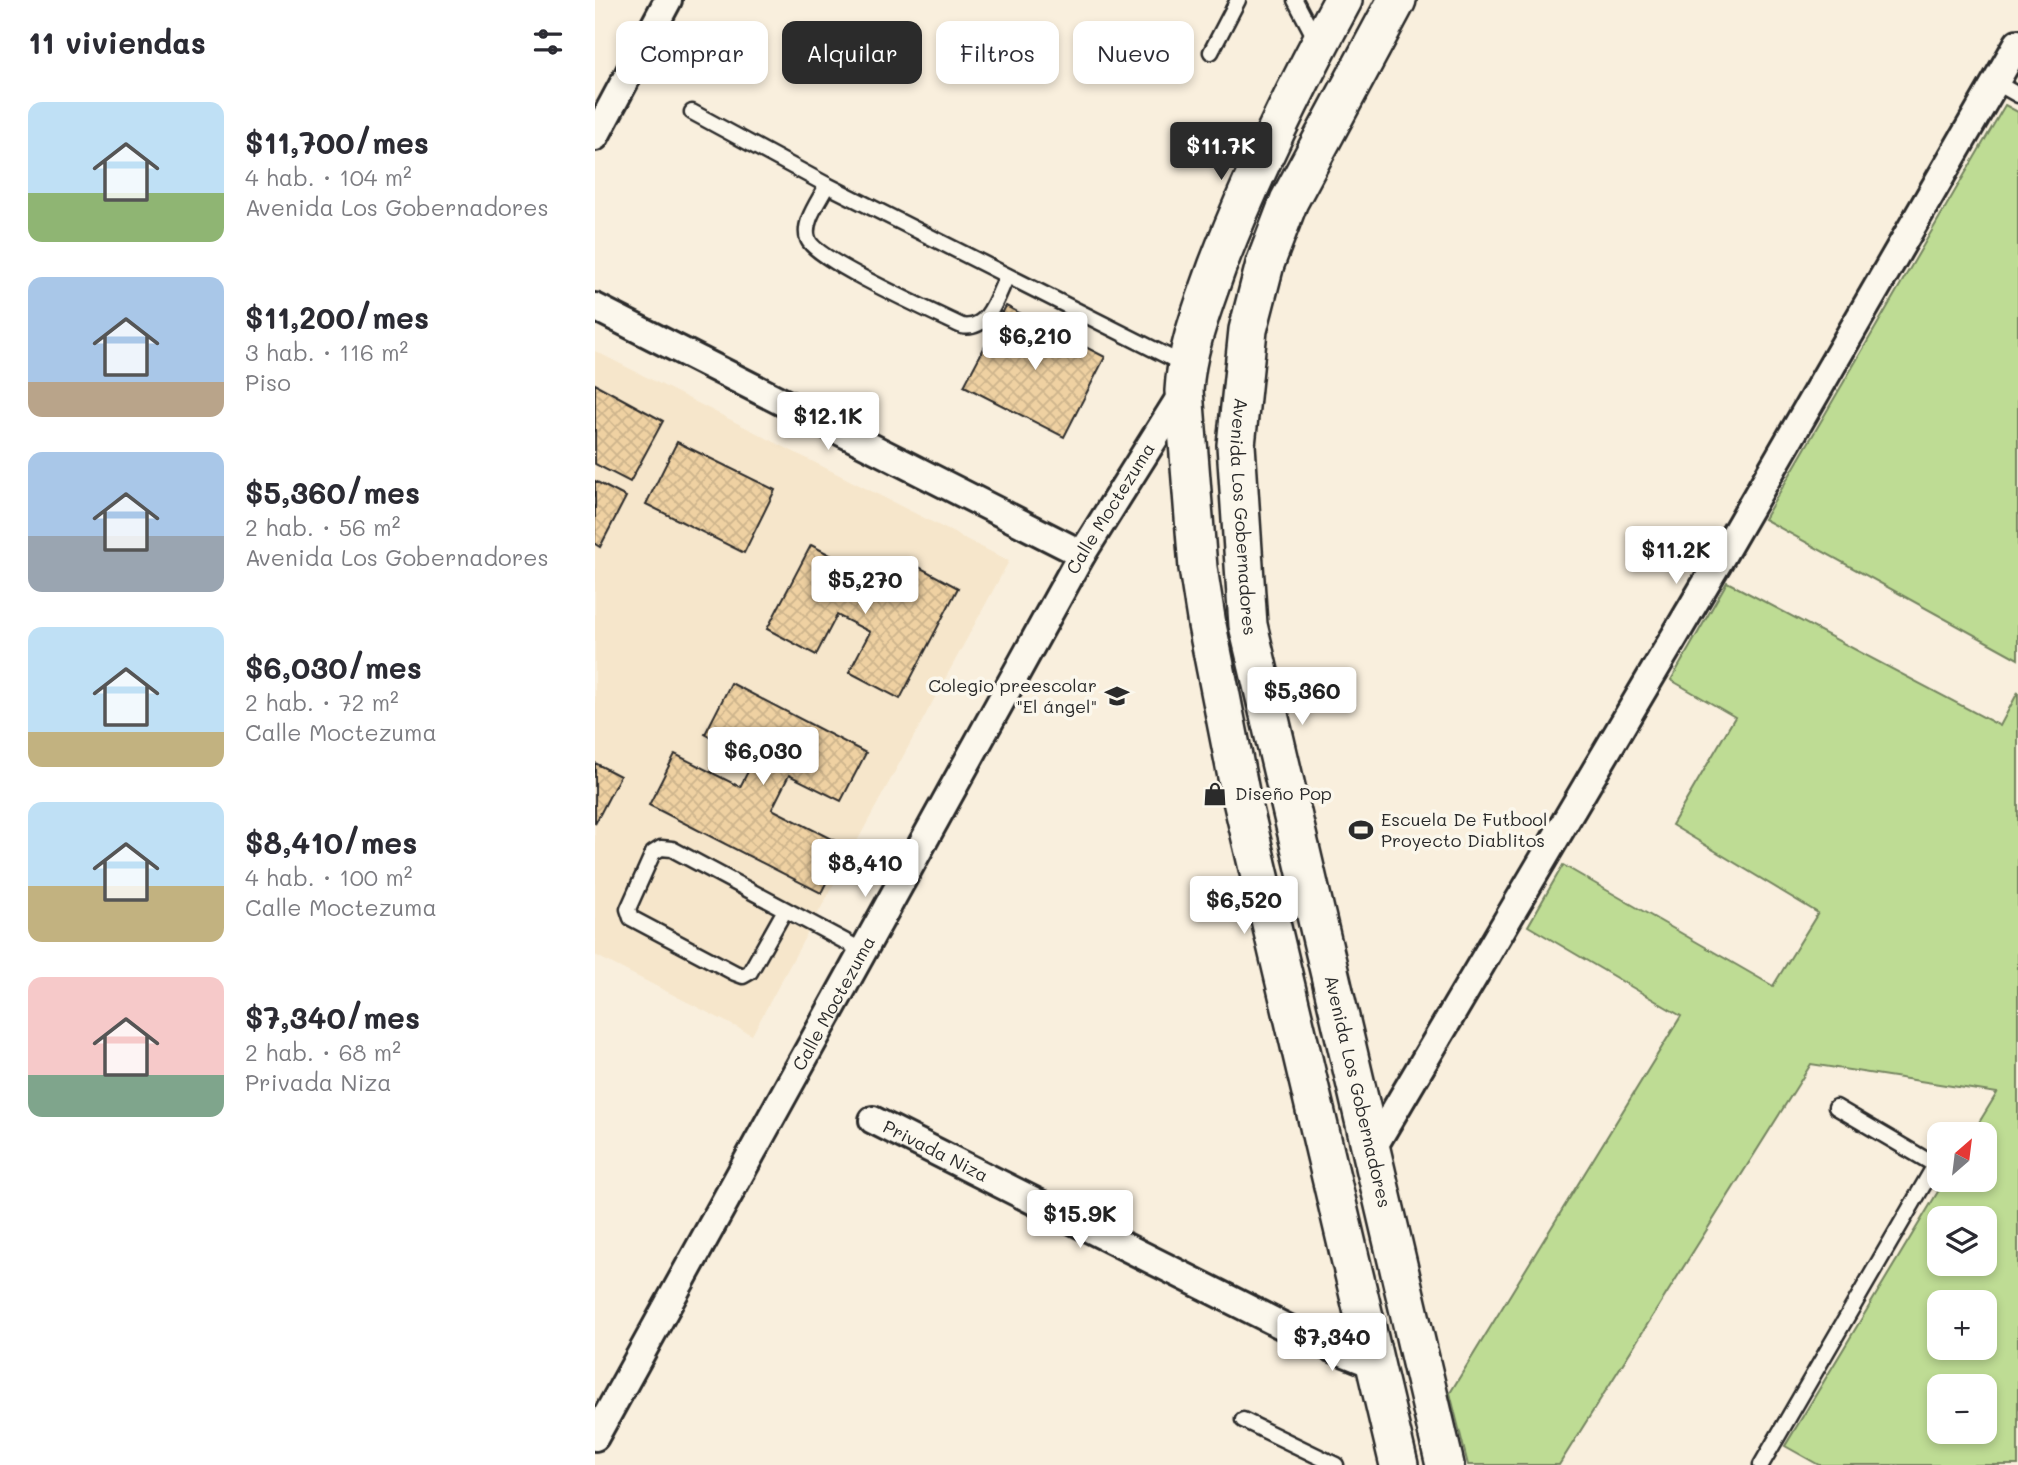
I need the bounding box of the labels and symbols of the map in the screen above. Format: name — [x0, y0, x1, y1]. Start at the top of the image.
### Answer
pin: $11.7K — [1164, 122, 1278, 182]
pin: $6,210 — [978, 312, 1092, 372]
pin: $12.1K — [771, 392, 885, 452]
street label: Avenida Los Gobernadores — [1225, 397, 1263, 637]
street label: Calle Moctezuma — [1060, 438, 1160, 578]
pin: $11.2K — [1619, 526, 1733, 586]
pin: $5,270 — [808, 556, 922, 616]
pin: $5,360 — [1245, 668, 1359, 727]
place label: Colegio preescolar "El ángel" — [928, 673, 1097, 718]
school or university icon: Colegio preescolar "El ángel" — [1103, 682, 1131, 710]
pin: $6,030 — [706, 728, 820, 787]
shop icon: Diseño Pop — [1201, 780, 1229, 808]
place label: Diseño Pop — [1235, 781, 1332, 805]
place label: Escuela De Futbool Proyecto Diablitos — [1381, 807, 1548, 852]
sports icon: Escuela De Futbool Proyecto Diablitos — [1347, 816, 1375, 844]
pin: $8,410 — [808, 839, 922, 899]
pin: $6,520 — [1187, 876, 1301, 936]
street label: Calle Moctezuma — [786, 931, 880, 1075]
street label: Avenida Los Gobernadores — [1320, 973, 1397, 1210]
street label: Privada Niza — [879, 1114, 993, 1187]
north arrow — [1927, 1122, 1997, 1192]
pin: $15.9K — [1023, 1190, 1137, 1250]
pin: $7,340 — [1275, 1314, 1389, 1373]

